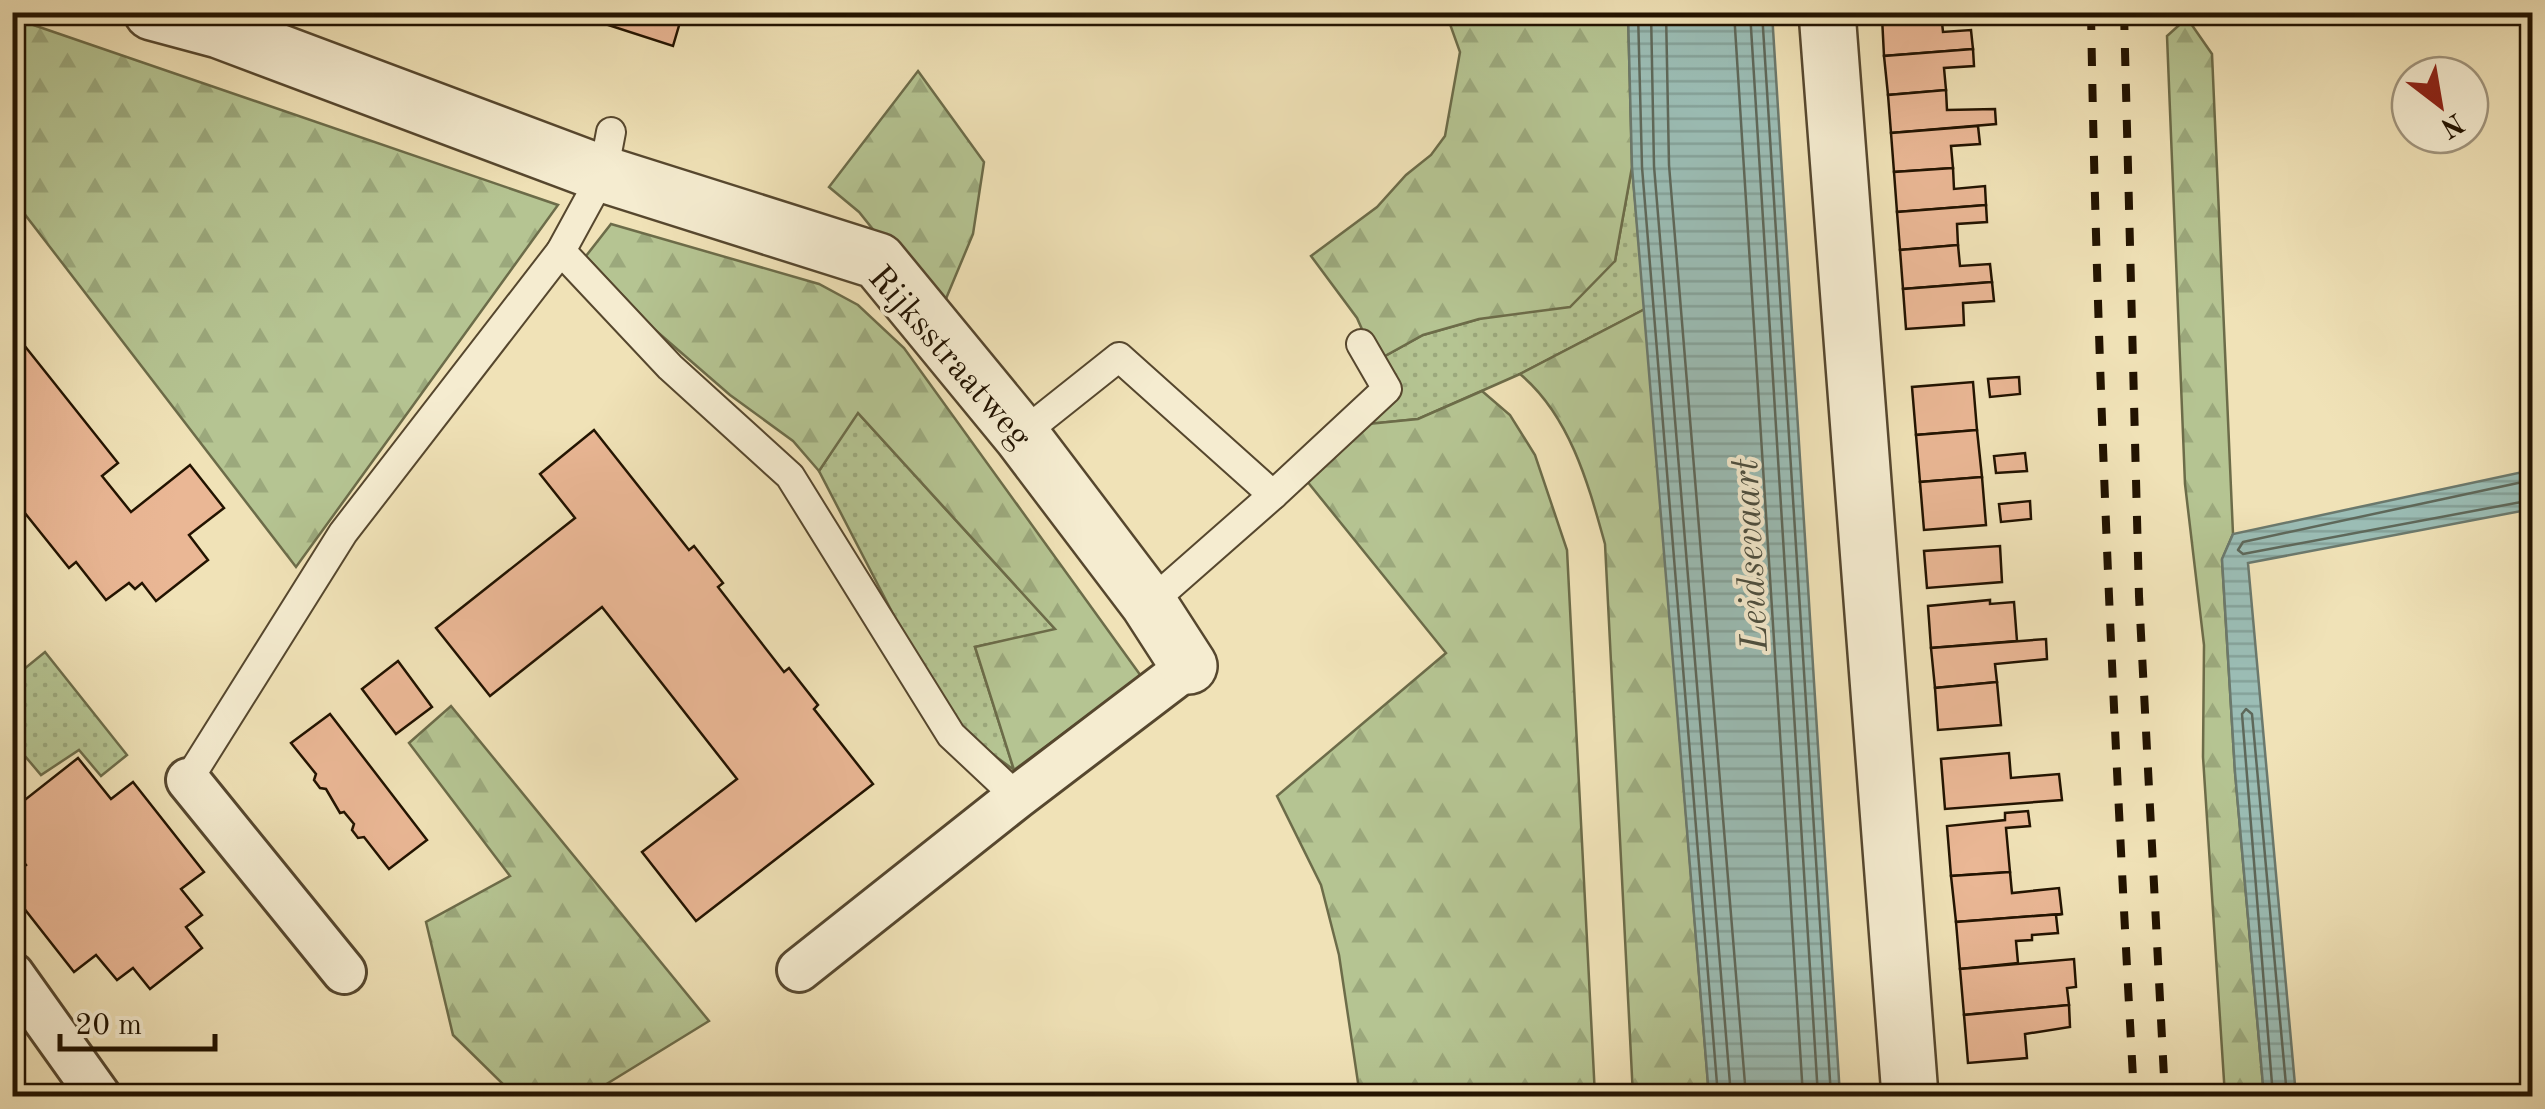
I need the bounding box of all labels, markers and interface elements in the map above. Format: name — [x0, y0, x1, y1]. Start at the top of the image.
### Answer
north arrow — [2390, 55, 2490, 155]
text: N — [2434, 106, 2468, 142]
street label: Rijksstraatweg — [861, 260, 1037, 455]
water label: Leidsevaart — [1728, 457, 1776, 653]
scale bar — [60, 989, 215, 1051]
text: 20 m — [75, 1011, 142, 1041]

